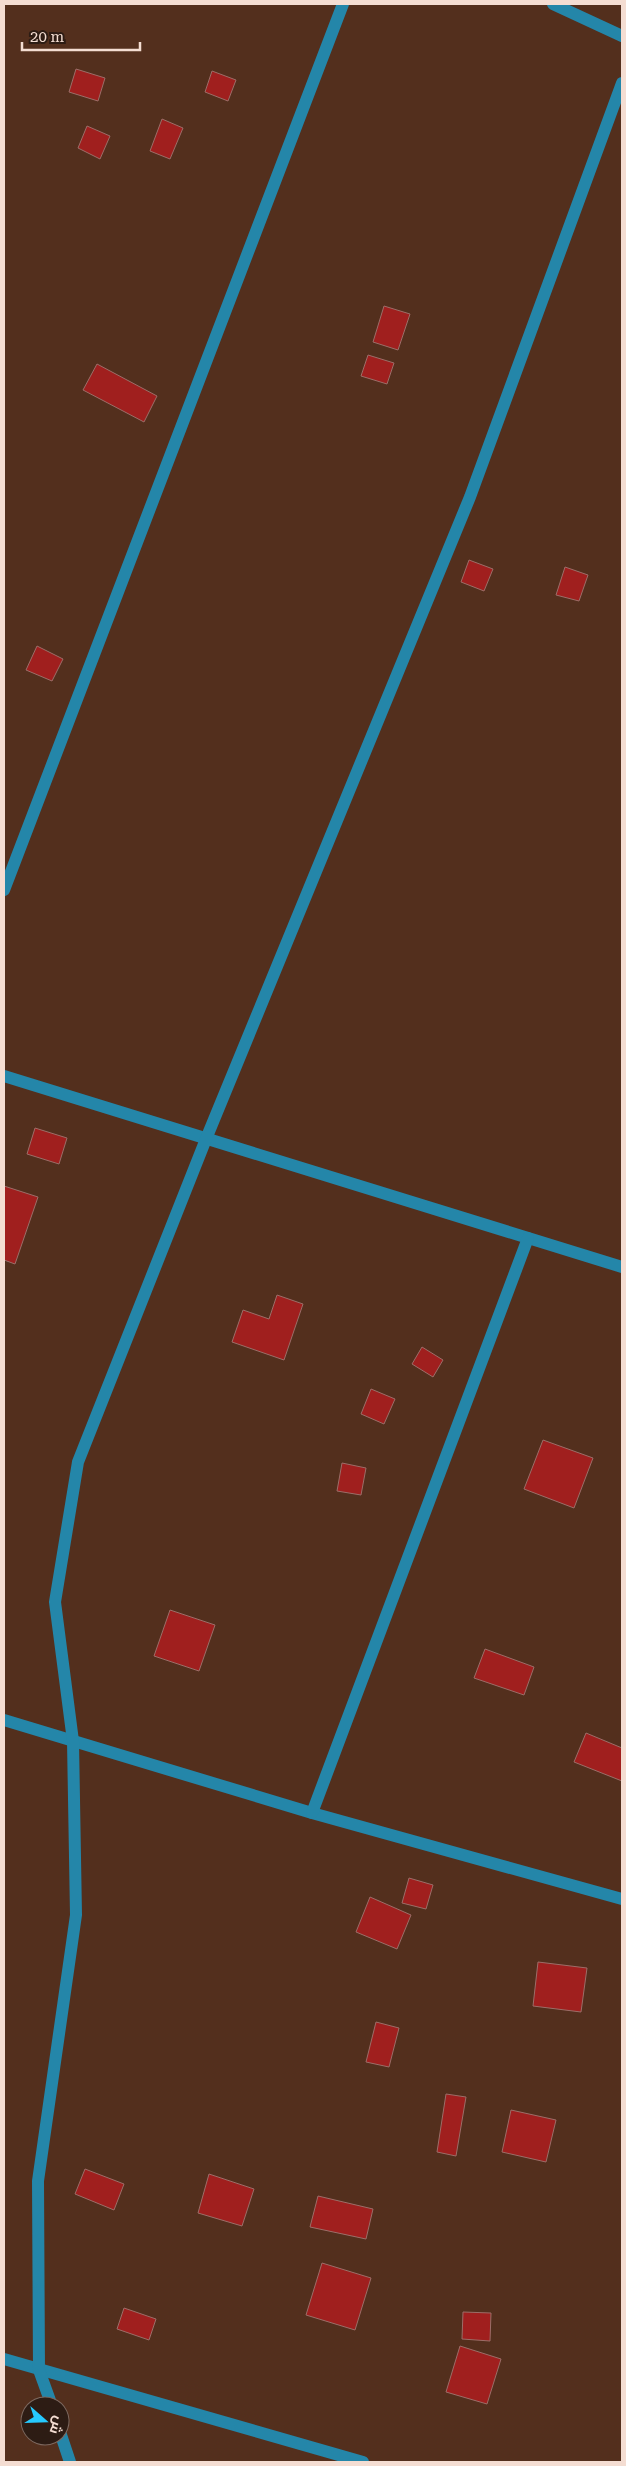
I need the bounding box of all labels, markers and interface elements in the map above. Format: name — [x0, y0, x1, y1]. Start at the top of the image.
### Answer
scale bar — [22, 20, 140, 52]
text: 20 m — [30, 28, 65, 46]
north arrow — [20, 2396, 70, 2446]
text: ش — [46, 2414, 68, 2437]

